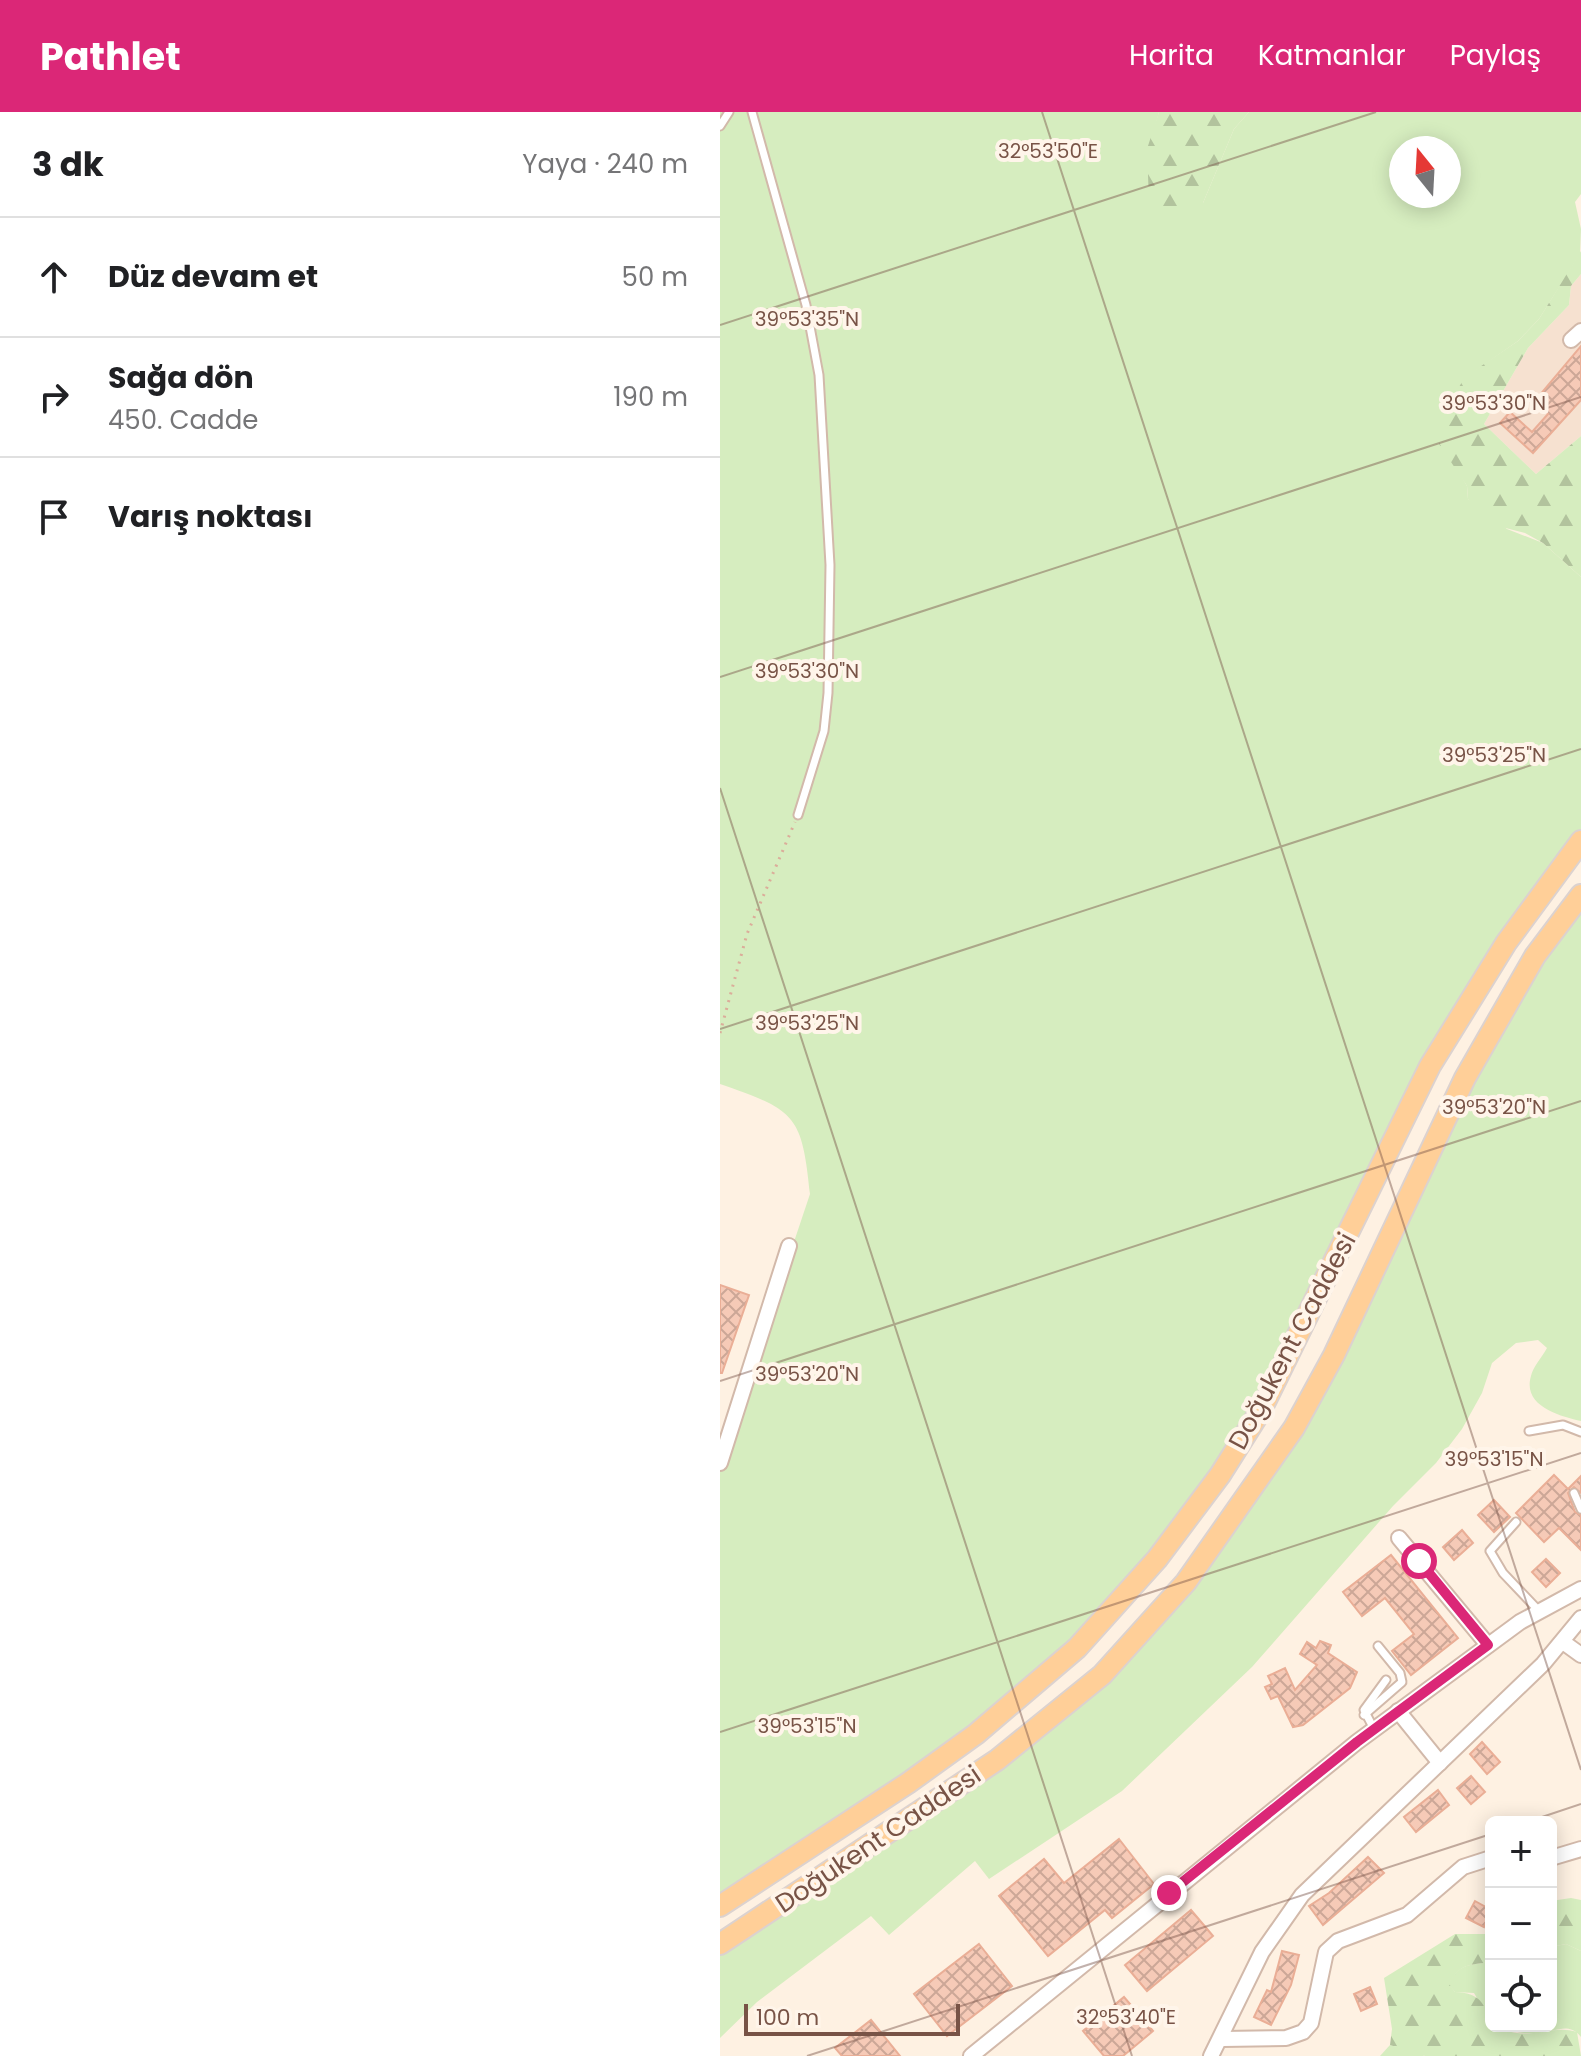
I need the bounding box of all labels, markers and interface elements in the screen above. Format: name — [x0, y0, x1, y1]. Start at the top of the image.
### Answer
text: Pathlet — [40, 30, 181, 83]
text: Harita — [1129, 36, 1214, 75]
text: Katmanlar — [1258, 36, 1406, 75]
text: Paylaş — [1450, 36, 1541, 75]
north arrow — [1389, 136, 1461, 208]
text: 32°53'50"E — [998, 137, 1098, 165]
text: 3 dk — [32, 140, 104, 188]
text: Yaya · 240 m — [522, 146, 688, 182]
icon: ahead — [32, 255, 76, 299]
text: Düz devam et — [108, 255, 318, 298]
text: 50 m — [622, 259, 688, 295]
text: 39°53'35"N — [755, 305, 859, 333]
text: Sağa dön — [108, 356, 254, 399]
icon: right — [32, 375, 76, 419]
text: 190 m — [613, 379, 688, 415]
text: 39°53'30"N — [1442, 389, 1546, 417]
text: 450. Cadde — [108, 402, 258, 438]
icon: arrive — [32, 495, 76, 539]
text: Varış noktası — [108, 495, 313, 538]
text: 39°53'30"N — [755, 657, 859, 685]
text: 39°53'25"N — [1442, 741, 1546, 769]
text: 39°53'25"N — [755, 1009, 859, 1037]
text: 39°53'20"N — [1442, 1093, 1546, 1121]
street label: Doğukent Caddesi — [1220, 1226, 1364, 1456]
text: 39°53'20"N — [755, 1360, 859, 1388]
text: 39°53'15"N — [1445, 1445, 1543, 1473]
route start — [1401, 1543, 1437, 1579]
text: 39°53'15"N — [758, 1712, 856, 1740]
street label: Doğukent Caddesi — [768, 1757, 988, 1921]
map controls — [1485, 1816, 1557, 2032]
button: + — [1485, 1816, 1557, 1888]
route end — [1151, 1875, 1187, 1911]
button: − — [1485, 1888, 1557, 1960]
button: locate — [1485, 1960, 1557, 2032]
scale bar — [744, 2000, 960, 2036]
text: 100 m — [756, 2002, 819, 2033]
text: 32°53'40"E — [1076, 2003, 1176, 2031]

